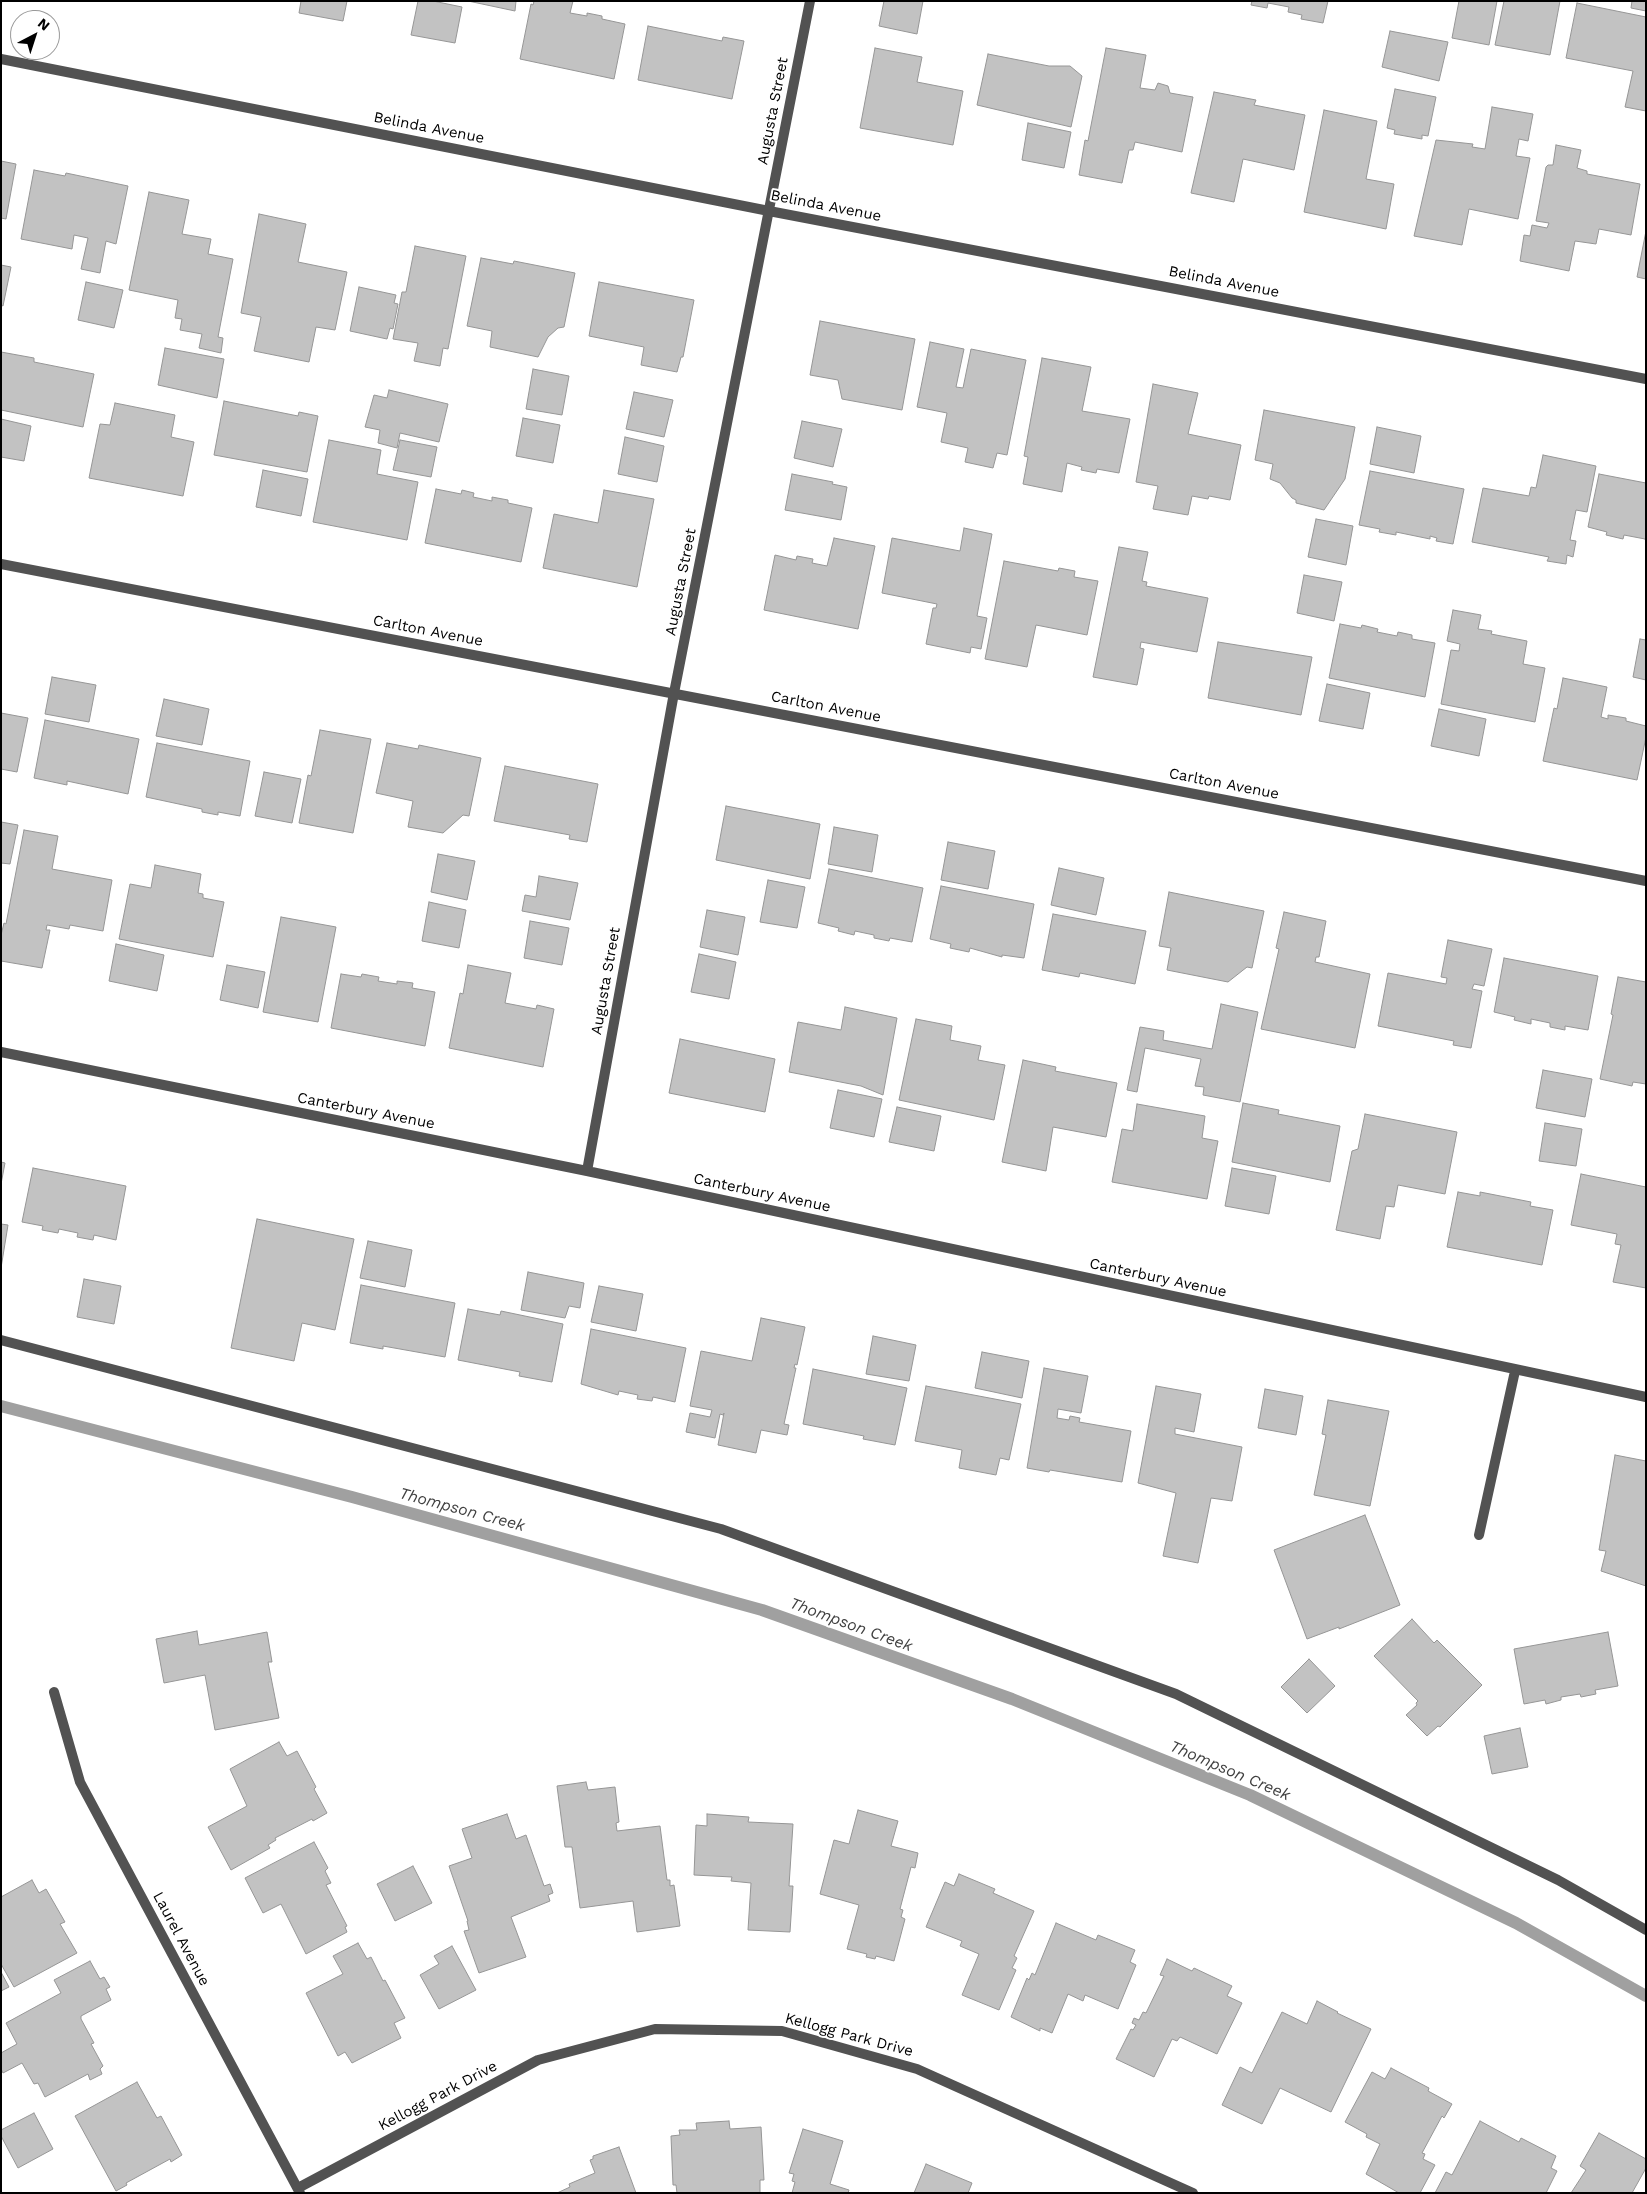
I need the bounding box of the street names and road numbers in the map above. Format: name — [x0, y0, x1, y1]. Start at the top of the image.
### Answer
street label: Augusta Street — [754, 56, 792, 166]
street label: Belinda Avenue — [372, 108, 486, 148]
street label: Belinda Avenue — [769, 186, 883, 226]
street label: Belinda Avenue — [1167, 262, 1281, 302]
street label: Augusta Street — [662, 527, 700, 637]
street label: Carlton Avenue — [371, 611, 485, 651]
street label: Carlton Avenue — [769, 687, 883, 727]
street label: Carlton Avenue — [1167, 764, 1281, 804]
street label: Augusta Street — [588, 926, 624, 1036]
street label: Canterbury Avenue — [296, 1089, 436, 1133]
street label: Canterbury Avenue — [692, 1170, 832, 1216]
street label: Canterbury Avenue — [1088, 1255, 1228, 1301]
street label: Laurel Avenue — [149, 1889, 213, 1989]
street label: Kellogg Park Drive — [783, 2009, 915, 2061]
street label: Kellogg Park Drive — [376, 2057, 500, 2135]

